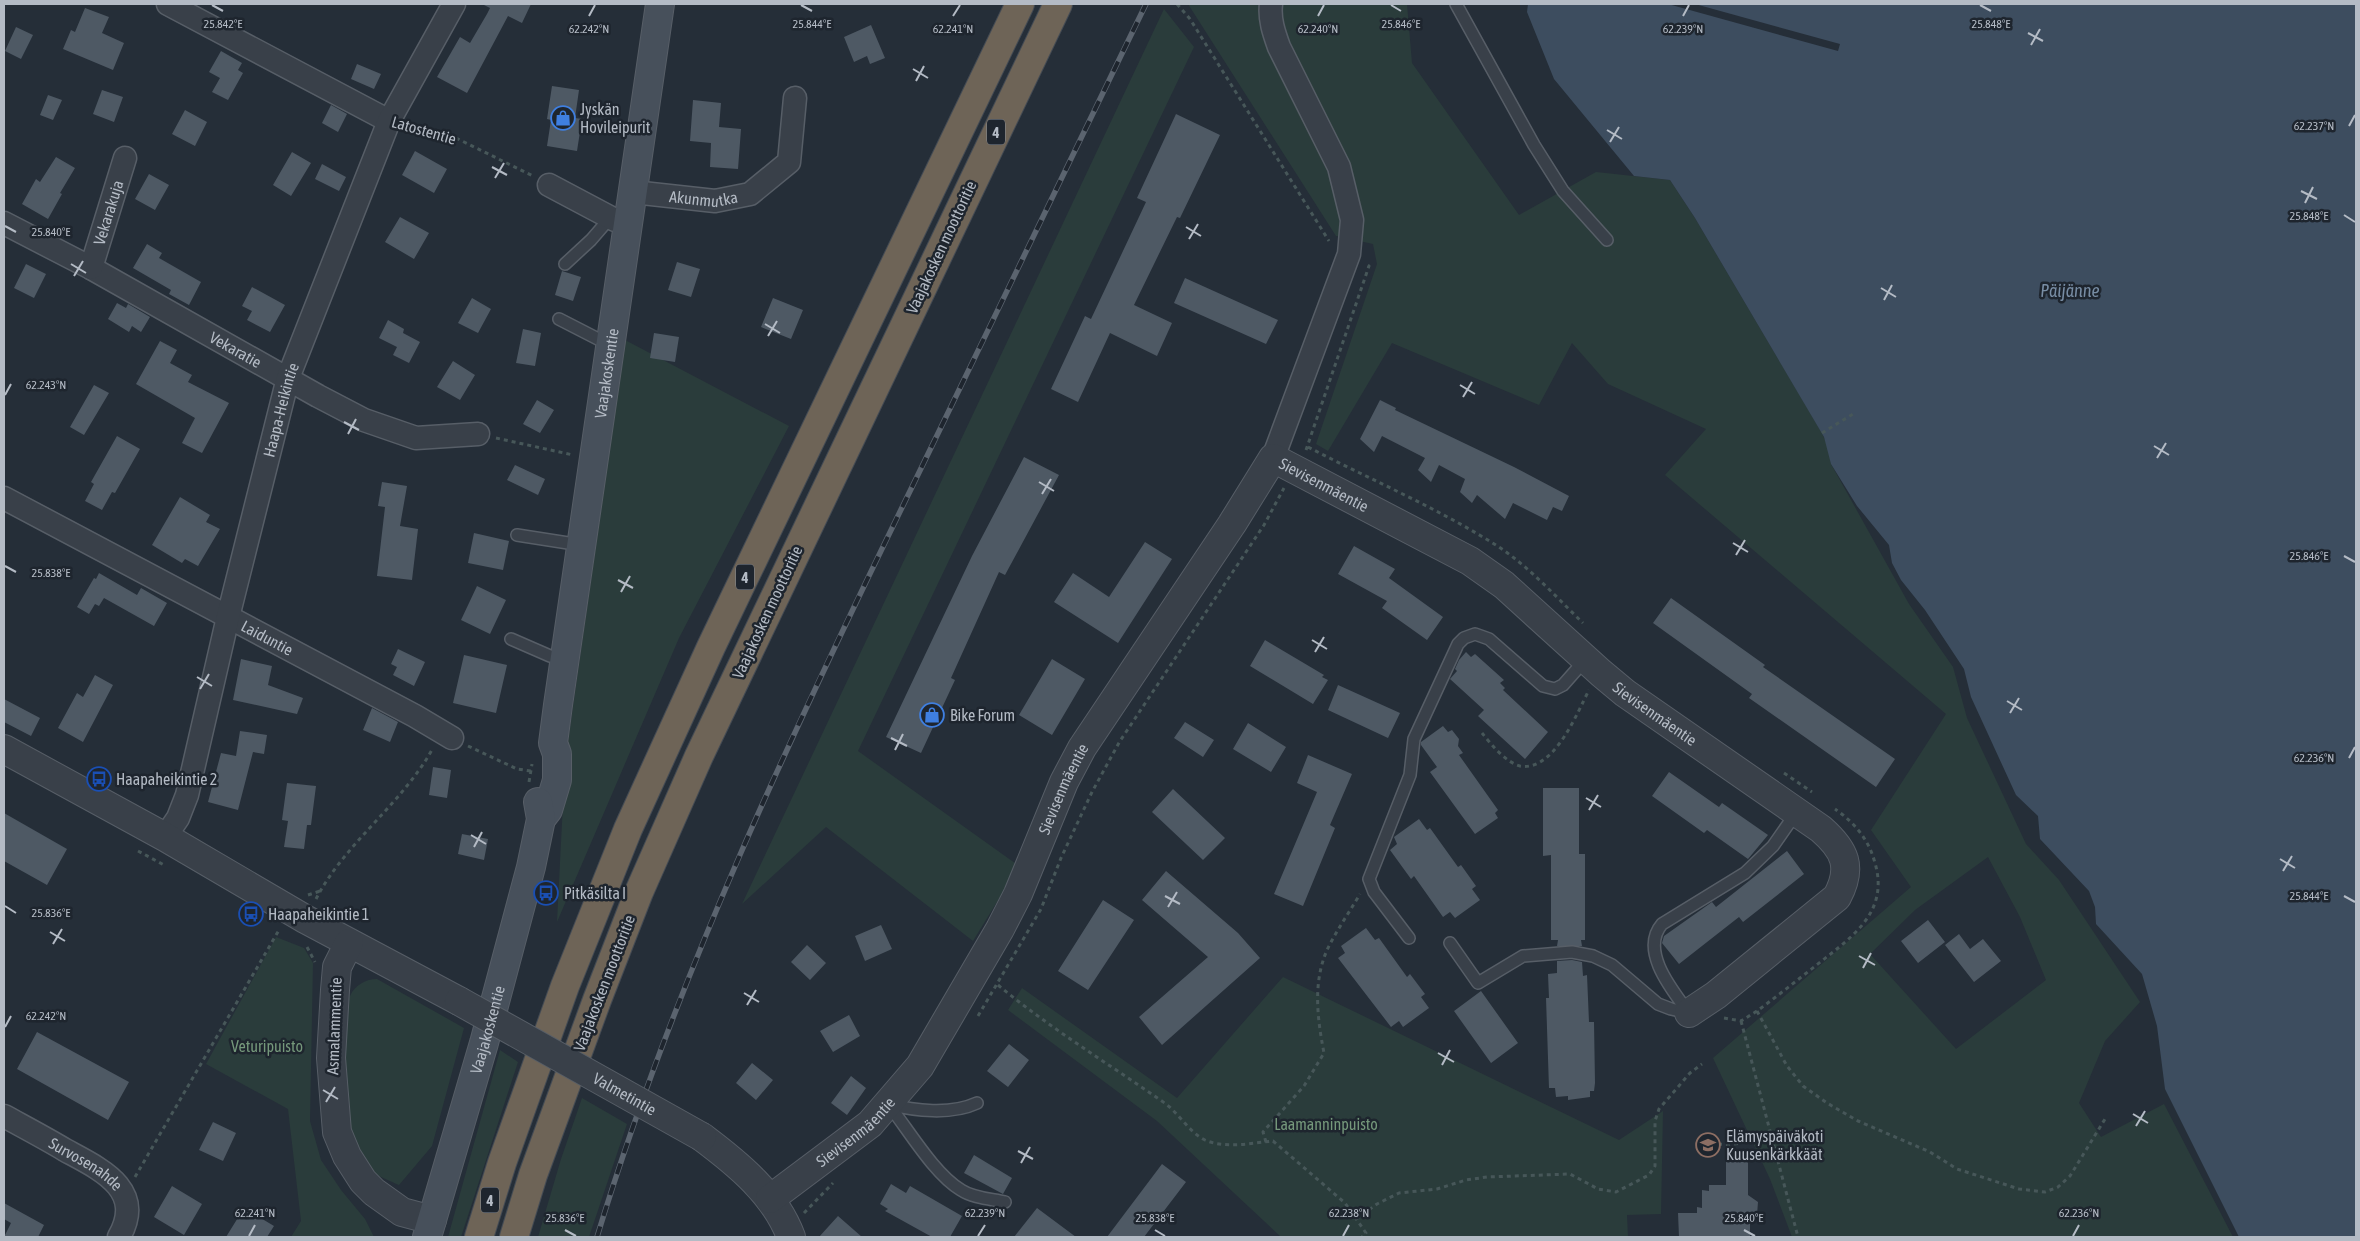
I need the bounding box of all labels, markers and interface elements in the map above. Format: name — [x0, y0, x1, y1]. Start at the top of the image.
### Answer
text: 25.842°E — [204, 17, 242, 31]
text: 25.844°E — [793, 17, 831, 31]
text: 25.846°E — [1382, 17, 1420, 31]
text: 25.848°E — [1972, 17, 2010, 31]
text: 62.242°N — [569, 22, 609, 36]
text: 62.241°N — [933, 22, 973, 36]
text: 62.240°N — [1298, 22, 1338, 36]
text: 62.239°N — [1663, 22, 1703, 36]
place label: Jyskän Hovileipurit — [580, 100, 651, 137]
shop icon: Jyskän Hovileipurit — [550, 105, 576, 131]
street label: Latostentie — [390, 112, 458, 148]
text: 62.237°N — [2294, 119, 2334, 133]
road number: 4 — [987, 120, 1005, 144]
street label: Vekarakuja — [90, 178, 127, 247]
street label: Vaajakosken moottoritie — [902, 178, 981, 317]
street label: Akunmutka — [668, 187, 739, 210]
text: 25.848°E — [2290, 209, 2328, 223]
text: 25.840°E — [32, 225, 70, 239]
water label: Päijänne — [2040, 280, 2100, 301]
street label: Vaajakoskentie — [591, 327, 622, 419]
street label: Vekaratie — [207, 328, 265, 371]
street label: Haapa-Heikintie — [259, 360, 302, 459]
text: 62.243°N — [26, 378, 66, 392]
street label: Sievisenmäentie — [1276, 454, 1372, 515]
street label: Vaajakosken moottoritie — [728, 543, 807, 682]
text: 25.846°E — [2290, 549, 2328, 563]
road number: 4 — [736, 564, 754, 590]
text: 25.838°E — [32, 566, 70, 580]
street label: Laiduntie — [238, 617, 296, 659]
street label: Sievisenmäentie — [1610, 678, 1700, 749]
shop icon: Bike Forum — [919, 702, 945, 728]
place label: Bike Forum — [950, 706, 1015, 724]
street label: Sievisenmäentie — [1035, 740, 1092, 837]
text: 62.236°N — [2294, 751, 2334, 765]
bus stop icon: Haapaheikintie 2 — [86, 766, 112, 792]
place label: Haapaheikintie 2 — [116, 770, 217, 789]
bus stop icon: Pitkäsilta I — [533, 880, 559, 906]
place label: Pitkäsilta I — [564, 884, 626, 902]
text: 25.844°E — [2290, 889, 2328, 903]
bus stop icon: Haapaheikintie 1 — [238, 901, 264, 927]
place label: Haapaheikintie 1 — [268, 905, 369, 924]
text: 25.836°E — [32, 906, 70, 920]
street label: Vaajakosken moottoritie — [570, 912, 639, 1054]
street label: Asmalammentie — [323, 977, 345, 1075]
street label: Vaajakoskentie — [466, 984, 508, 1076]
text: 62.242°N — [26, 1009, 66, 1023]
park label: Veturipuisto — [231, 1037, 303, 1056]
street label: Valmetintie — [590, 1069, 660, 1119]
street label: Sievisenmäentie — [813, 1093, 898, 1170]
park label: Laamanninpuisto — [1274, 1115, 1378, 1134]
place label: Elämyspäiväkoti Kuusenkärkkäät — [1726, 1127, 1823, 1163]
school or university icon: Elämyspäiväkoti Kuusenkärkkäät — [1695, 1132, 1721, 1158]
street label: Survosenahde — [46, 1134, 127, 1194]
road number: 4 — [481, 1188, 499, 1212]
text: 62.241°N — [235, 1206, 275, 1220]
text: 62.239°N — [965, 1206, 1005, 1220]
text: 62.238°N — [1329, 1206, 1369, 1220]
text: 62.236°N — [2059, 1206, 2099, 1220]
text: 25.836°E — [546, 1211, 584, 1225]
text: 25.838°E — [1136, 1211, 1174, 1225]
text: 25.840°E — [1725, 1211, 1763, 1225]

